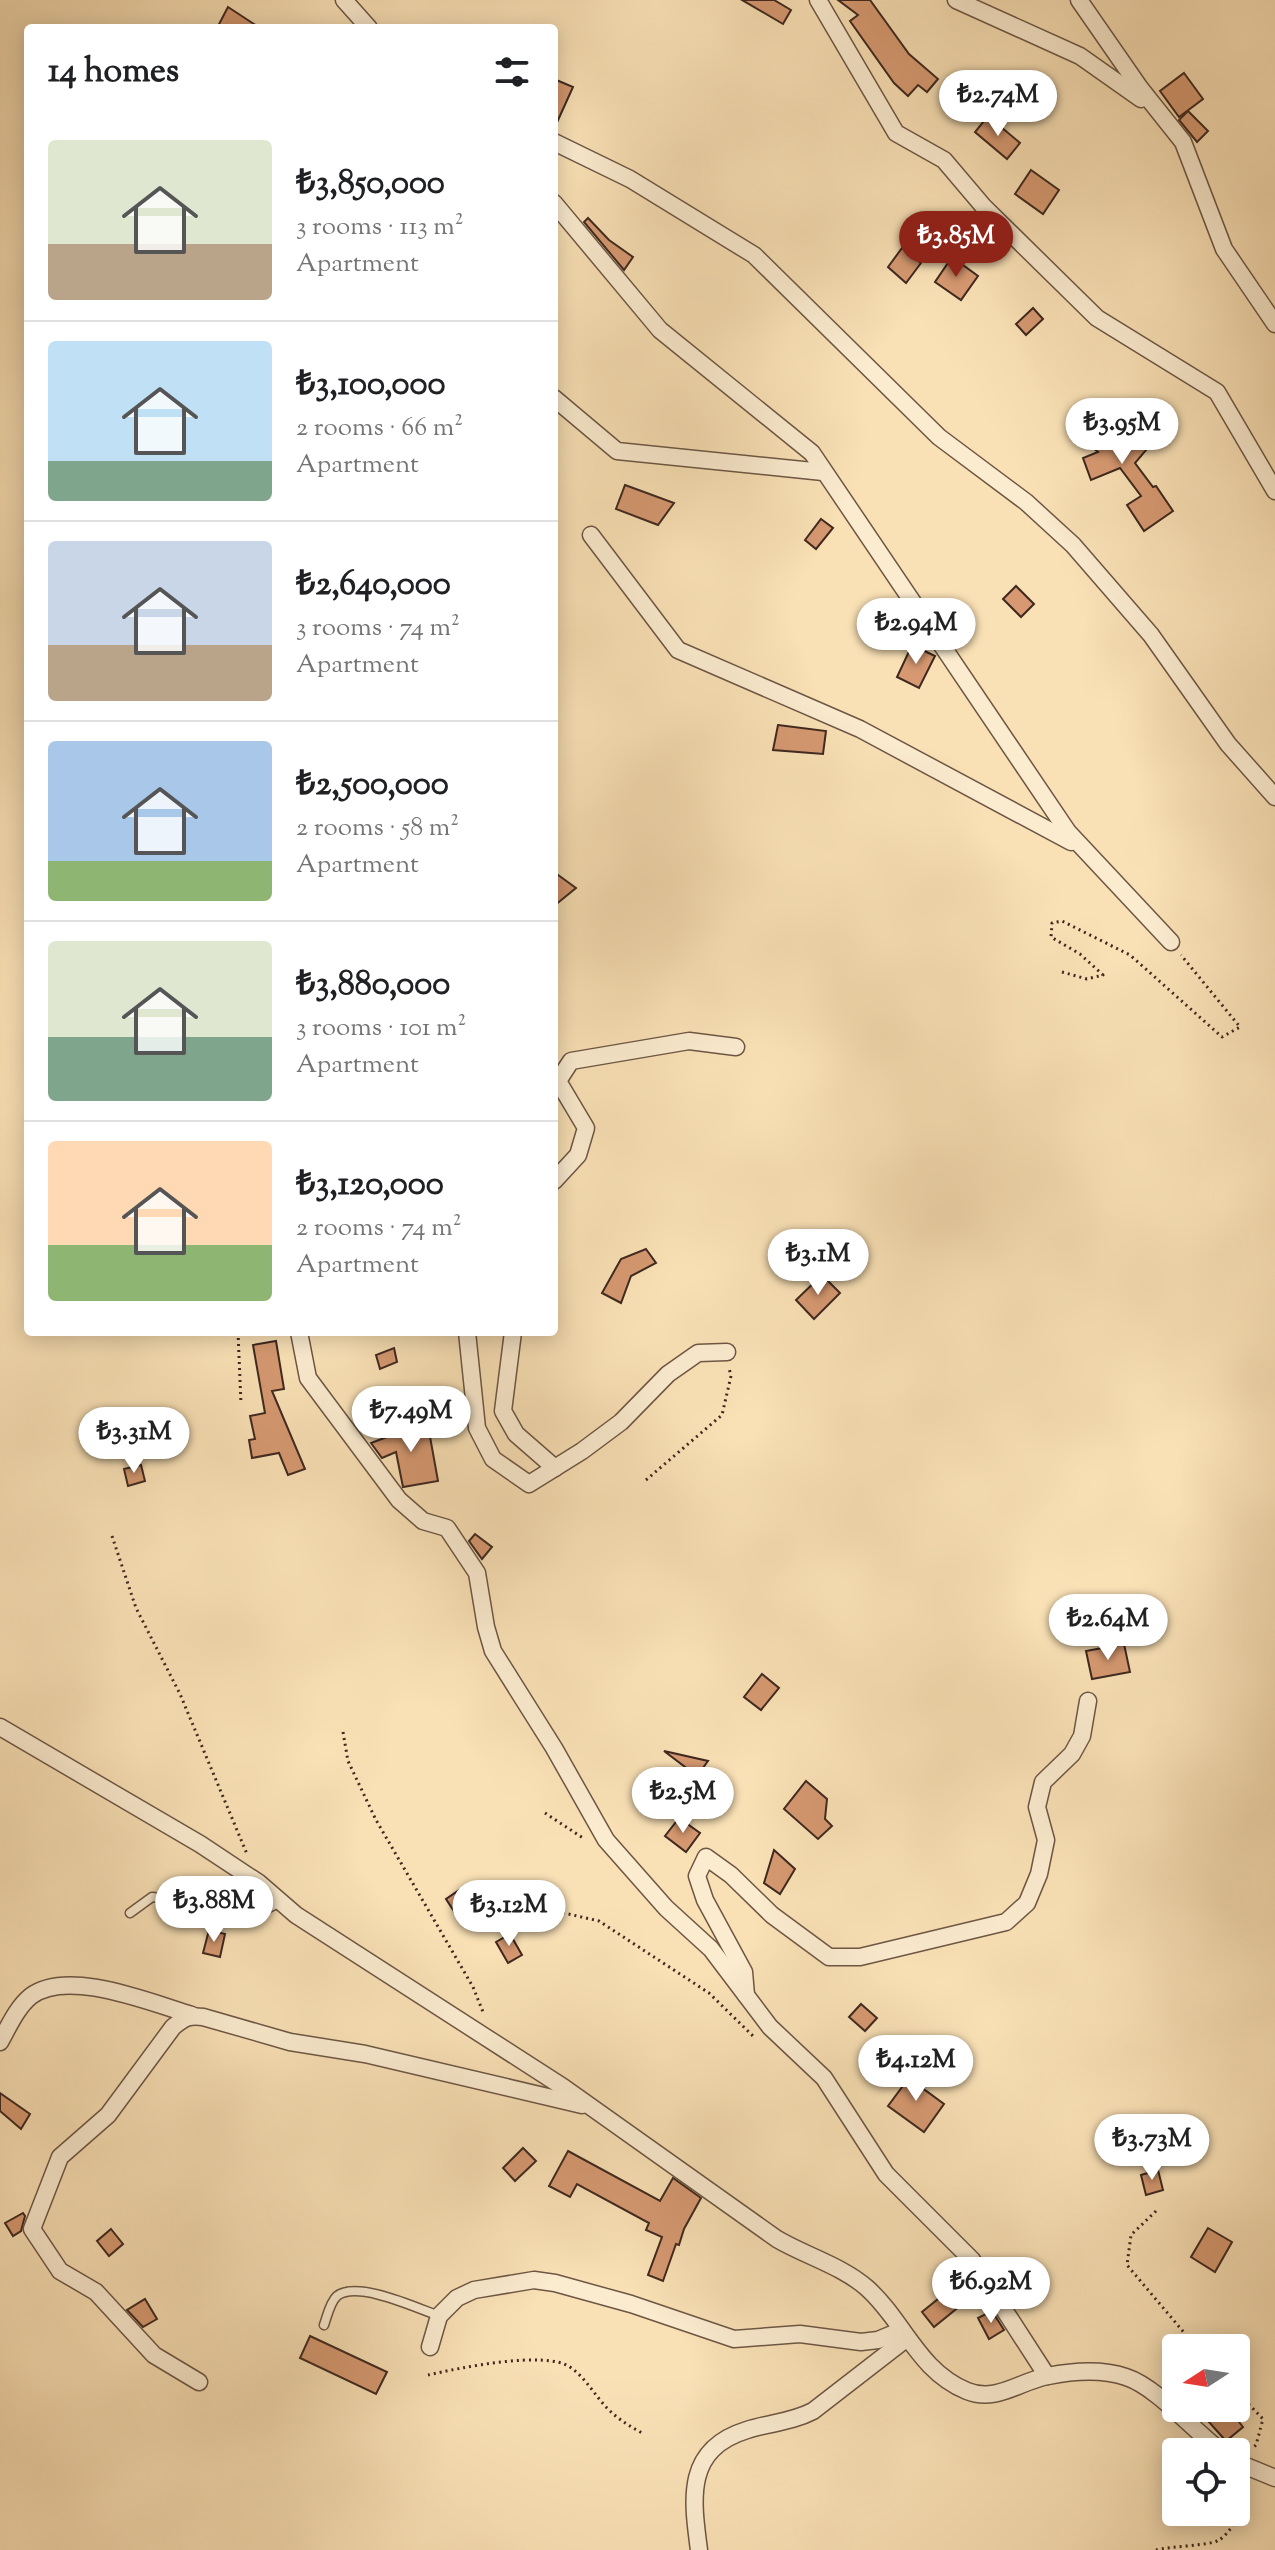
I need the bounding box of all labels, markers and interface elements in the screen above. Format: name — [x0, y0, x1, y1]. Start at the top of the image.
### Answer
text: 14 homes — [48, 48, 179, 97]
icon: filters — [490, 50, 534, 94]
pin: ₺2.74M — [933, 70, 1063, 138]
text: ₺2.74M — [957, 77, 1039, 114]
text: ₺3,850,000 — [296, 160, 445, 209]
icon: home — [112, 172, 208, 268]
text: 3 rooms · 113 m² — [296, 209, 464, 246]
pin: ₺3.85M — [891, 211, 1021, 279]
text: ₺3.85M — [917, 218, 995, 255]
text: Apartment — [296, 246, 419, 283]
text: ₺3,100,000 — [296, 361, 445, 410]
icon: home — [112, 373, 208, 469]
pin: ₺3.95M — [1057, 398, 1187, 466]
text: ₺3.95M — [1083, 405, 1161, 442]
text: 2 rooms · 66 m² — [296, 410, 463, 447]
text: Apartment — [296, 447, 419, 484]
text: ₺2,640,000 — [296, 561, 451, 610]
icon: home — [112, 573, 208, 669]
pin: ₺2.94M — [851, 598, 981, 666]
text: ₺2.94M — [875, 605, 957, 642]
text: 3 rooms · 74 m² — [296, 610, 460, 647]
text: Apartment — [296, 647, 419, 684]
text: ₺2,500,000 — [296, 761, 449, 810]
icon: home — [112, 773, 208, 869]
text: 2 rooms · 58 m² — [296, 810, 459, 847]
text: Apartment — [296, 847, 419, 884]
text: ₺3,880,000 — [296, 961, 450, 1010]
icon: home — [112, 973, 208, 1069]
text: 3 rooms · 101 m² — [296, 1010, 466, 1047]
text: Apartment — [296, 1047, 419, 1084]
text: ₺3,120,000 — [296, 1161, 444, 1210]
icon: home — [112, 1173, 208, 1269]
text: 2 rooms · 74 m² — [296, 1210, 461, 1247]
pin: ₺3.1M — [762, 1229, 874, 1297]
text: ₺3.1M — [786, 1236, 850, 1273]
text: Apartment — [296, 1247, 419, 1284]
pin: ₺7.49M — [346, 1386, 476, 1454]
text: ₺7.49M — [370, 1393, 452, 1430]
pin: ₺3.31M — [69, 1407, 199, 1475]
text: ₺3.31M — [96, 1414, 172, 1451]
pin: ₺2.64M — [1043, 1594, 1173, 1662]
text: ₺2.64M — [1067, 1601, 1149, 1638]
pin: ₺2.5M — [627, 1767, 739, 1835]
text: ₺2.5M — [650, 1774, 716, 1811]
pin: ₺3.88M — [149, 1876, 279, 1944]
pin: ₺3.12M — [444, 1880, 574, 1948]
text: ₺3.88M — [173, 1883, 255, 1920]
text: ₺3.12M — [471, 1887, 547, 1924]
pin: ₺4.12M — [851, 2035, 981, 2103]
text: ₺4.12M — [876, 2042, 956, 2079]
pin: ₺3.73M — [1087, 2114, 1217, 2182]
text: ₺3.73M — [1112, 2121, 1192, 2158]
pin: ₺6.92M — [926, 2257, 1056, 2325]
text: ₺6.92M — [950, 2264, 1032, 2301]
north arrow — [1162, 2334, 1250, 2422]
map controls — [1162, 2334, 1250, 2526]
button: locate — [1162, 2438, 1250, 2526]

